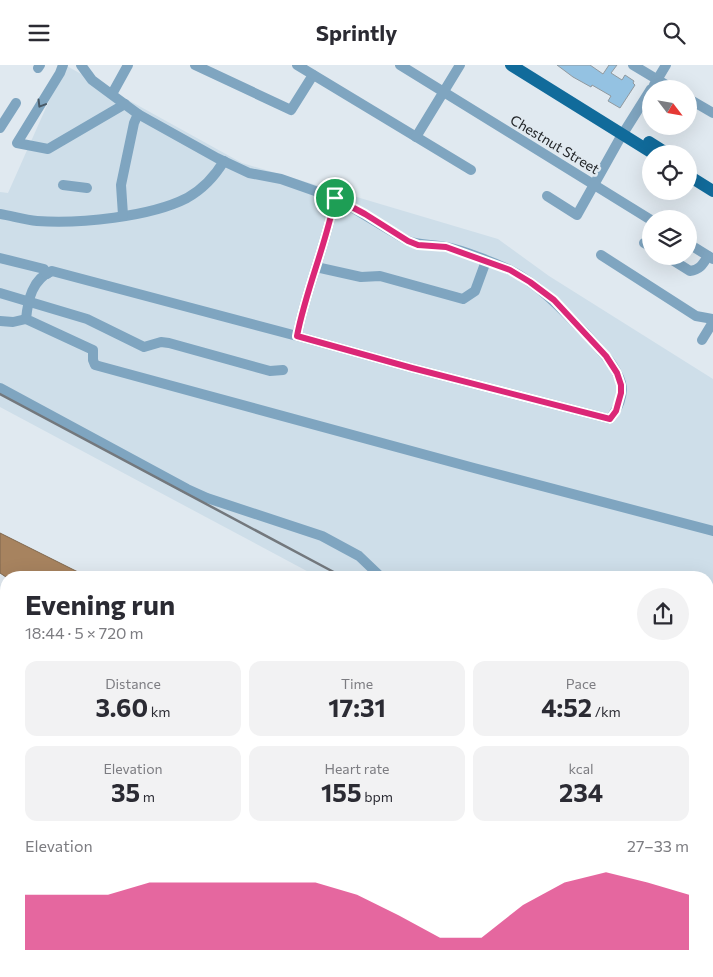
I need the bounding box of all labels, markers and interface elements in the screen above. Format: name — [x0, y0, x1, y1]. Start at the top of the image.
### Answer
icon: menu — [25, 19, 53, 47]
text: Sprintly — [316, 19, 397, 46]
icon: search — [660, 19, 688, 47]
north arrow — [642, 80, 698, 135]
map controls — [642, 80, 697, 265]
one-way arrow — [37, 99, 47, 108]
street label: Chestnut Street — [507, 111, 603, 177]
button: locate — [642, 145, 697, 200]
pin — [314, 177, 356, 219]
icon: arrive — [321, 184, 349, 212]
button: layers — [642, 210, 697, 265]
text: Evening run — [25, 587, 175, 621]
button: share — [637, 588, 689, 640]
text: 18:44 · 5 × 720 m — [25, 623, 144, 642]
text: Distance — [105, 675, 161, 692]
text: Time — [341, 675, 373, 692]
text: Pace — [566, 675, 596, 692]
text: 3.60 — [95, 692, 148, 722]
text: 17:31 — [328, 692, 386, 722]
text: 4:52 — [541, 692, 592, 722]
text: km — [148, 703, 171, 720]
text: /km — [592, 703, 621, 720]
text: Elevation — [103, 760, 163, 777]
text: Heart rate — [324, 760, 390, 777]
text: kcal — [568, 760, 594, 777]
text: 35 — [111, 777, 140, 807]
text: 155 — [321, 777, 362, 807]
text: 234 — [559, 777, 603, 807]
text: m — [140, 788, 155, 805]
text: bpm — [362, 788, 393, 805]
text: Elevation — [25, 836, 93, 855]
text: 27–33 m — [627, 836, 689, 855]

